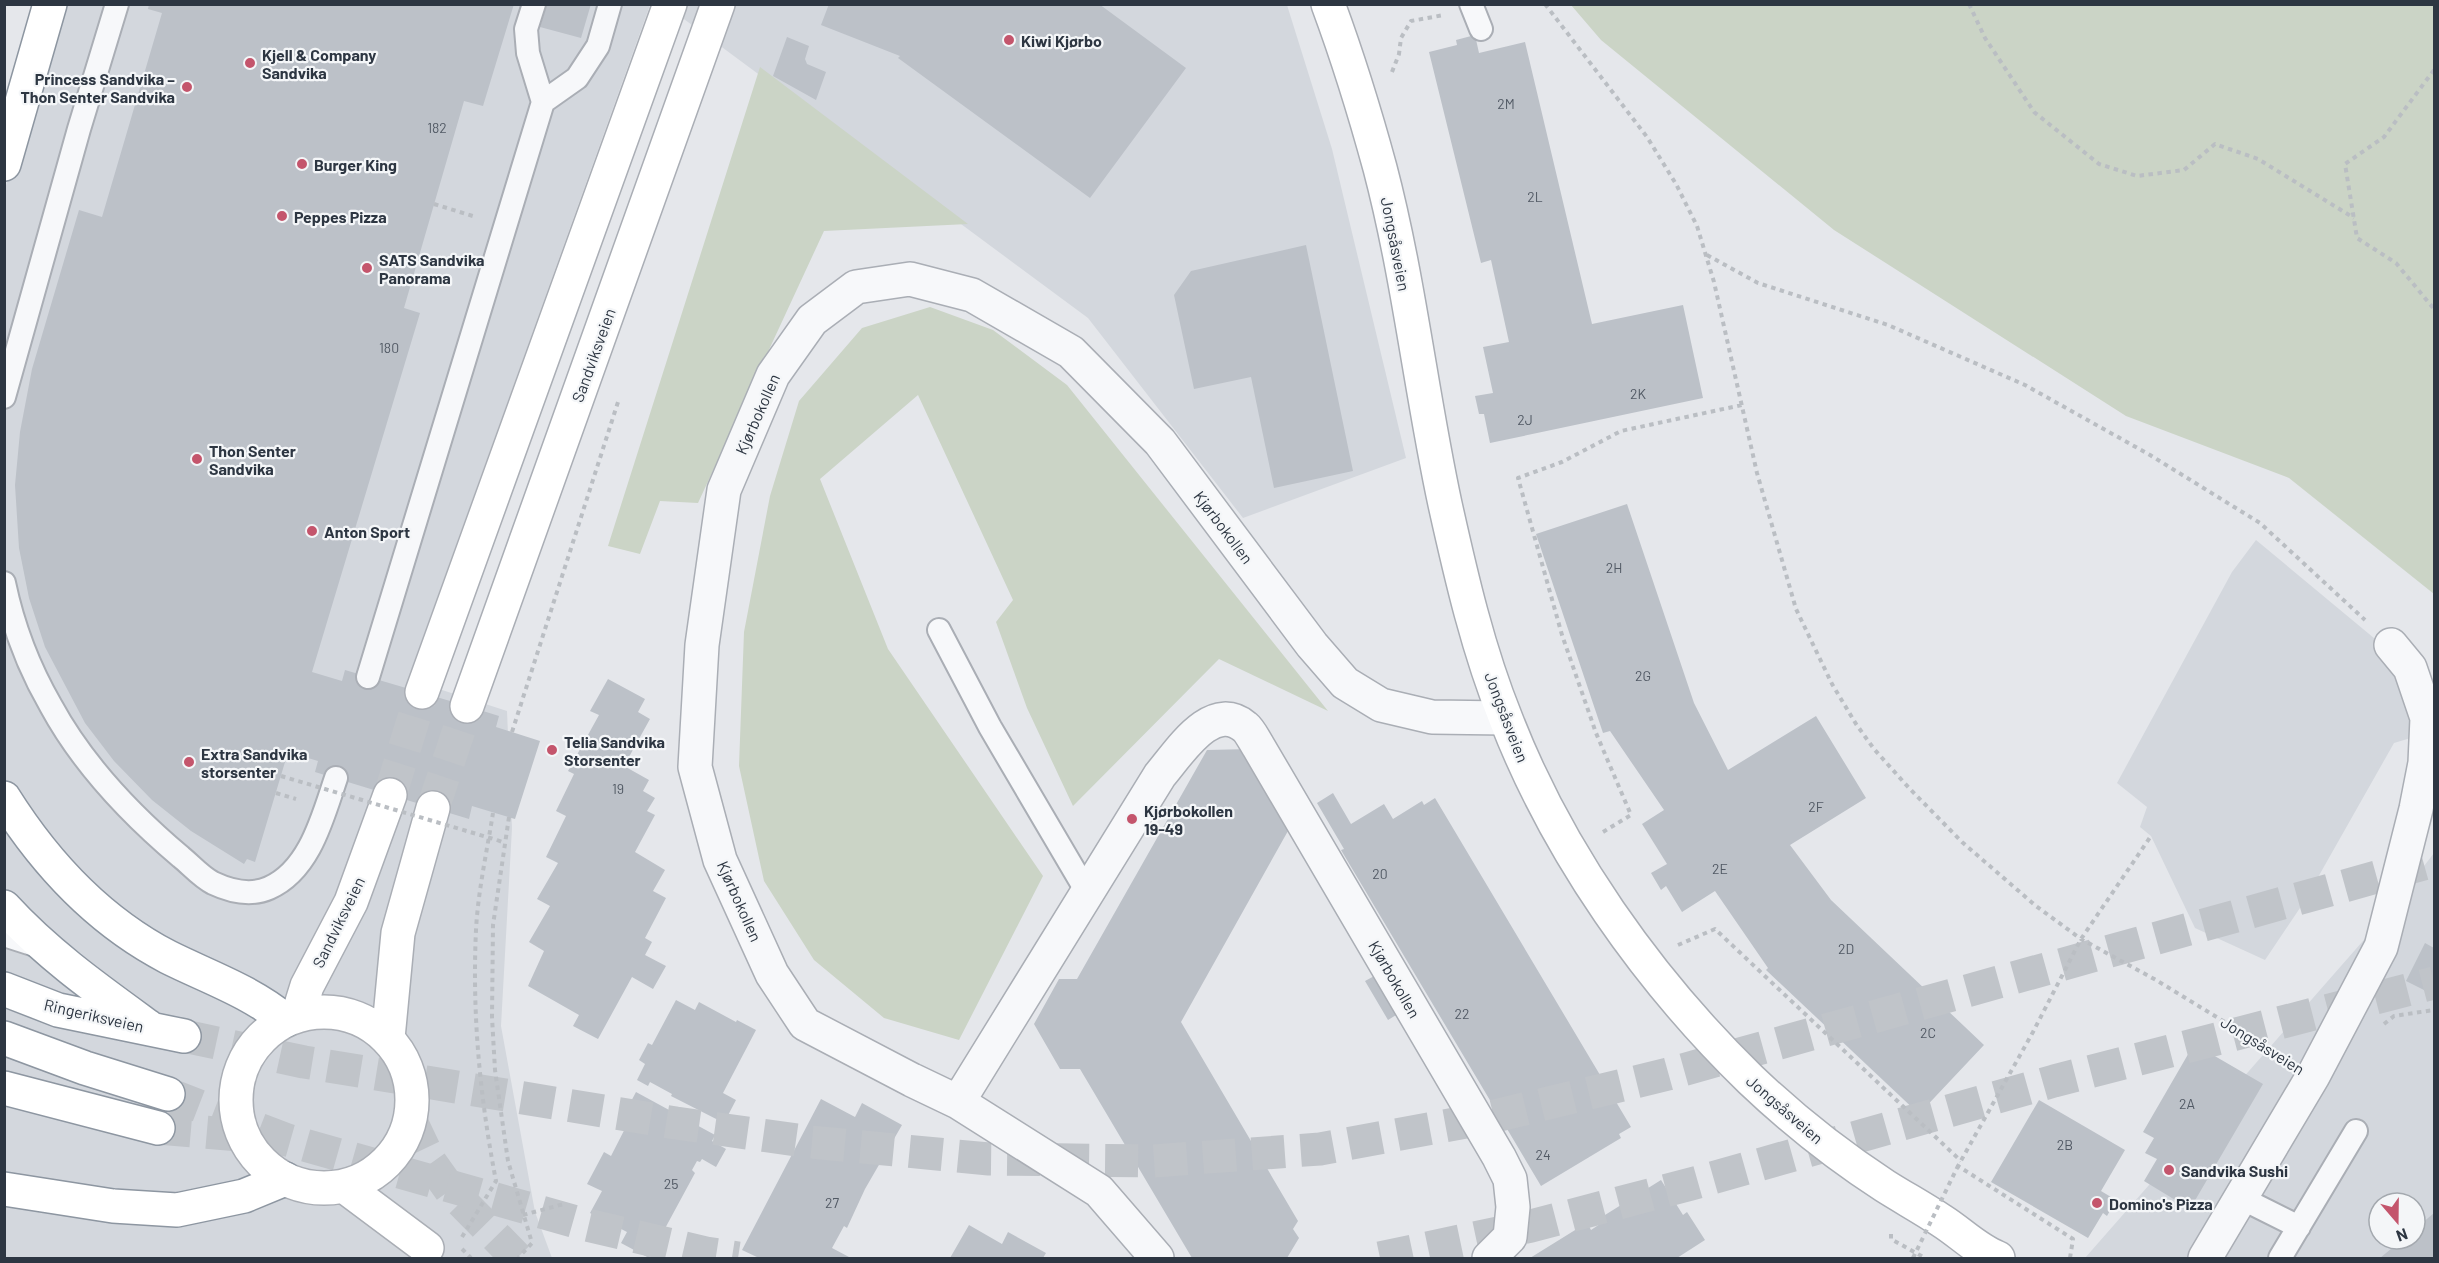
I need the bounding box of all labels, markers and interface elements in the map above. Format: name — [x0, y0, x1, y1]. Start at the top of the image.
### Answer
place label: Kiwi Kjørbo — [1021, 31, 1102, 50]
marker: Kiwi Kjørbo — [1002, 33, 1016, 47]
place label: Kjell & Company Sandvika — [262, 45, 376, 82]
marker: Kjell & Company Sandvika — [243, 56, 257, 70]
place label: Princess Sandvika – Thon Senter Sandvika — [20, 69, 175, 106]
marker: Princess Sandvika – Thon Senter Sandvika — [180, 80, 194, 94]
house number: 2M — [1497, 95, 1515, 112]
house number: 182 — [427, 119, 447, 136]
place label: Burger King — [314, 155, 397, 174]
marker: Burger King — [295, 157, 309, 171]
house number: 2L — [1527, 188, 1543, 205]
street label: Jongsåsveien — [1378, 195, 1414, 293]
place label: Peppes Pizza — [294, 207, 387, 226]
marker: Peppes Pizza — [275, 209, 289, 223]
place label: SATS Sandvika Panorama — [379, 250, 485, 287]
marker: SATS Sandvika Panorama — [360, 261, 374, 275]
street label: Sandviksveien — [567, 305, 619, 405]
house number: 180 — [379, 339, 399, 356]
street label: Kjørbokollen — [731, 371, 783, 457]
house number: 2K — [1630, 385, 1646, 402]
house number: 2J — [1517, 411, 1533, 428]
place label: Thon Senter Sandvika — [209, 441, 296, 478]
marker: Thon Senter Sandvika — [190, 452, 204, 466]
street label: Kjørbokollen — [1190, 487, 1258, 567]
place label: Anton Sport — [324, 522, 410, 541]
marker: Anton Sport — [305, 524, 319, 538]
house number: 2H — [1606, 559, 1622, 576]
house number: 2G — [1635, 667, 1651, 684]
street label: Jongsåsveien — [1481, 669, 1533, 765]
place label: Telia Sandvika Storsenter — [564, 732, 665, 769]
marker: Telia Sandvika Storsenter — [545, 743, 559, 757]
place label: Extra Sandvika storsenter — [201, 744, 307, 781]
marker: Extra Sandvika storsenter — [182, 755, 196, 769]
house number: 19 — [612, 780, 624, 797]
house number: 2F — [1808, 798, 1824, 815]
place label: Kjørbokollen 19-49 — [1144, 801, 1233, 838]
marker: Kjørbokollen 19-49 — [1125, 812, 1139, 826]
street label: Kjørbokollen — [714, 858, 766, 944]
house number: 2E — [1712, 860, 1728, 877]
house number: 20 — [1372, 865, 1388, 882]
street label: Sandviksveien — [308, 873, 368, 971]
street label: Kjørbokollen — [1365, 937, 1425, 1021]
house number: 2D — [1838, 940, 1854, 957]
street label: Ringeriksveien — [42, 994, 146, 1036]
house number: 22 — [1454, 1005, 1470, 1022]
street label: Jongsåsveien — [2218, 1012, 2308, 1078]
house number: 2C — [1920, 1024, 1936, 1041]
street label: Jongsåsveien — [1743, 1071, 1827, 1147]
house number: 2A — [2179, 1095, 2195, 1112]
house number: 2B — [2057, 1136, 2073, 1153]
house number: 24 — [1535, 1146, 1551, 1163]
place label: Sandvika Sushi — [2181, 1161, 2288, 1180]
marker: Sandvika Sushi — [2162, 1163, 2176, 1177]
house number: 25 — [664, 1175, 678, 1192]
north arrow — [2367, 1191, 2427, 1251]
house number: 27 — [825, 1194, 839, 1211]
place label: Domino's Pizza — [2109, 1194, 2213, 1213]
marker: Domino's Pizza — [2090, 1196, 2104, 1210]
text: N — [2394, 1225, 2411, 1246]

